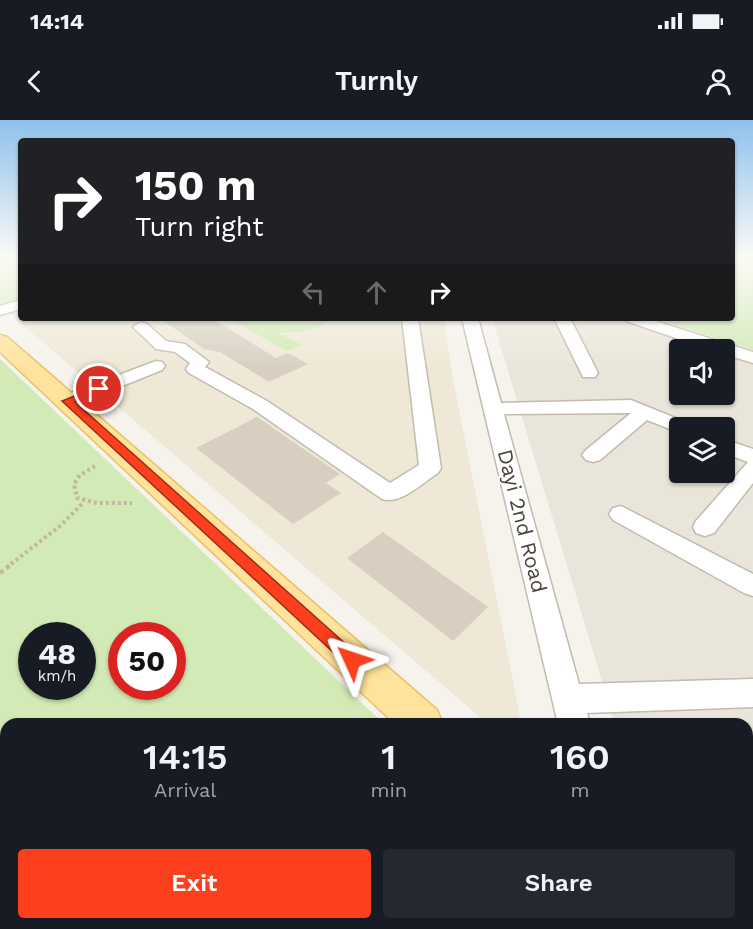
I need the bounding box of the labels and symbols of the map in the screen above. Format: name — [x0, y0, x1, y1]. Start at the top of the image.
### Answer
pin — [73, 363, 124, 414]
street label: Dayi 2nd Road — [493, 447, 552, 595]
speed limit sign: 50 — [108, 622, 186, 700]
position arrow — [320, 628, 384, 692]

